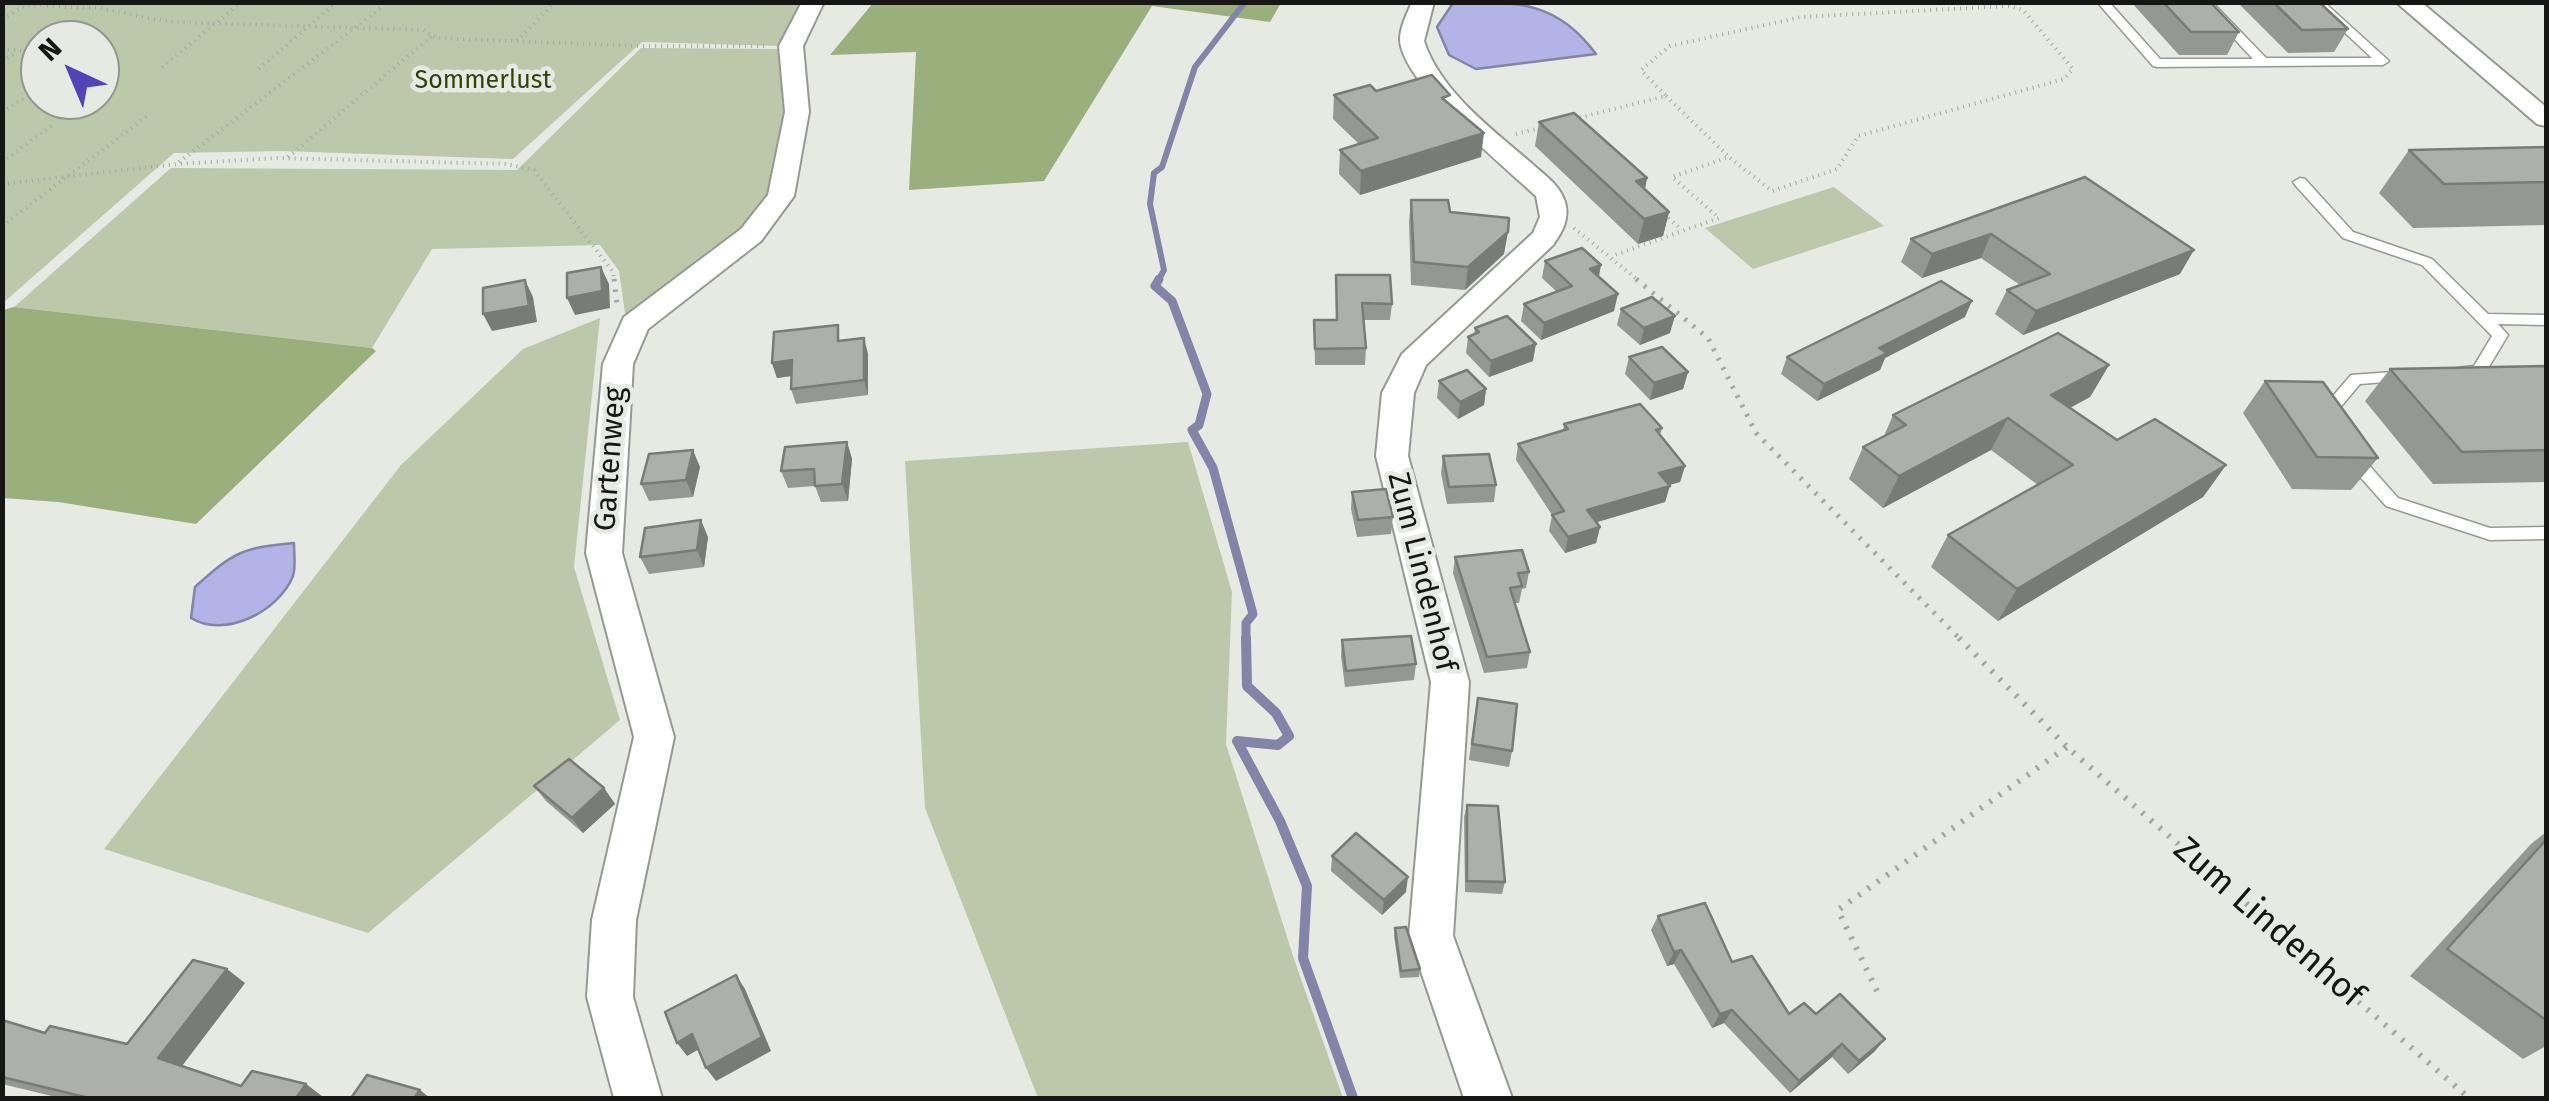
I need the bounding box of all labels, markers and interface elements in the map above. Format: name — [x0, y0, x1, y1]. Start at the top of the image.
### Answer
north arrow — [20, 20, 120, 120]
text: N — [32, 31, 68, 68]
park label: Sommerlust — [415, 66, 551, 96]
street label: Gartenweg — [588, 386, 634, 532]
street label: Zum Lindenhof — [1379, 469, 1463, 675]
street label: Zum Lindenhof — [2164, 829, 2372, 1017]

